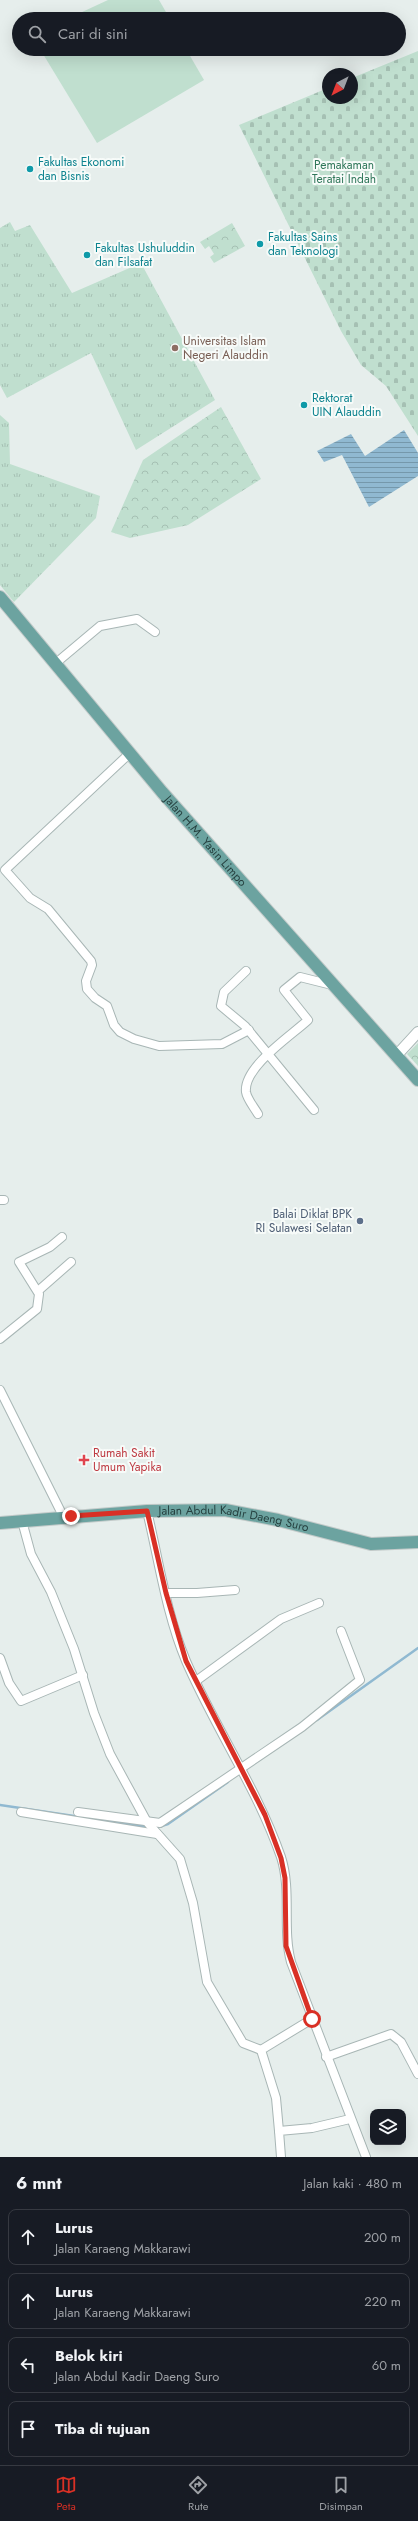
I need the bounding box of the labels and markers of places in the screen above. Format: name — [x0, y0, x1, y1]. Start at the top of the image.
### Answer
place label: Fakultas Ekonomi dan Bisnis — [38, 153, 124, 185]
marker: Fakultas Ekonomi dan Bisnis — [25, 164, 35, 174]
place label: Fakultas Sains dan Teknologi — [268, 228, 338, 260]
place label: Fakultas Ushuluddin dan Filsafat — [95, 239, 195, 271]
marker: Fakultas Sains dan Teknologi — [255, 239, 265, 249]
marker: Fakultas Ushuluddin dan Filsafat — [82, 250, 92, 260]
place label: Universitas Islam Negeri Alauddin — [183, 332, 268, 364]
marker: Universitas Islam Negeri Alauddin — [170, 343, 180, 353]
place label: Rektorat UIN Alauddin — [312, 389, 381, 421]
marker: Rektorat UIN Alauddin — [299, 400, 309, 410]
place label: Balai Diklat BPK RI Sulawesi Selatan — [255, 1205, 352, 1237]
marker: Balai Diklat BPK RI Sulawesi Selatan — [355, 1216, 365, 1226]
place label: Rumah Sakit Umum Yapika — [93, 1444, 162, 1476]
marker: Rumah Sakit Umum Yapika — [78, 1454, 90, 1466]

